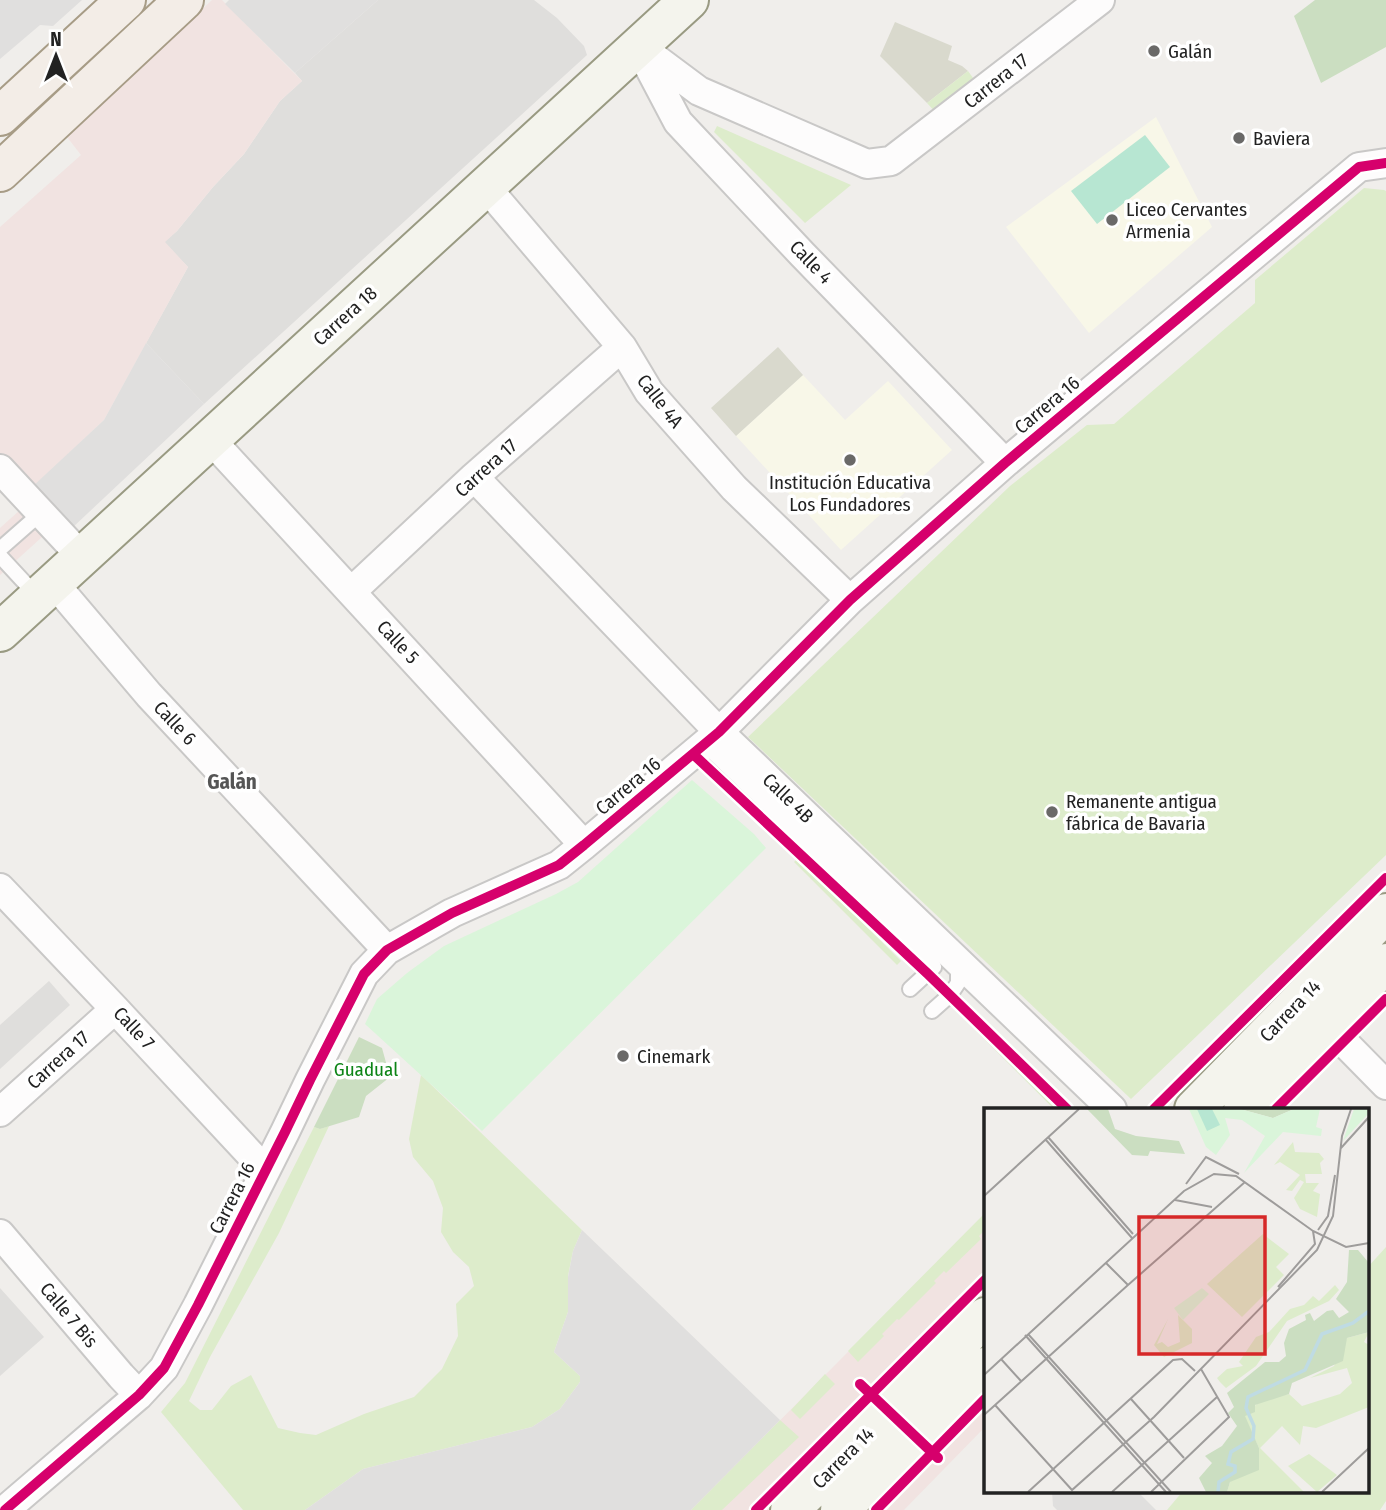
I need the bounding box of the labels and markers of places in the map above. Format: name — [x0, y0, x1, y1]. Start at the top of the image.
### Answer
place label: Galán — [1168, 40, 1212, 63]
marker: Galán — [1146, 43, 1162, 59]
place label: Baviera — [1253, 127, 1310, 150]
marker: Baviera — [1231, 130, 1247, 146]
place label: Liceo Cervantes Armenia — [1126, 198, 1247, 243]
marker: Liceo Cervantes Armenia — [1104, 212, 1120, 228]
marker: Institución Educativa Los Fundadores — [842, 452, 858, 468]
place label: Institución Educativa Los Fundadores — [769, 471, 931, 516]
place label: Remanente antigua fábrica de Bavaria — [1066, 790, 1217, 835]
marker: Remanente antigua fábrica de Bavaria — [1044, 804, 1060, 820]
place label: Cinemark — [637, 1045, 710, 1068]
marker: Cinemark — [615, 1048, 631, 1064]

